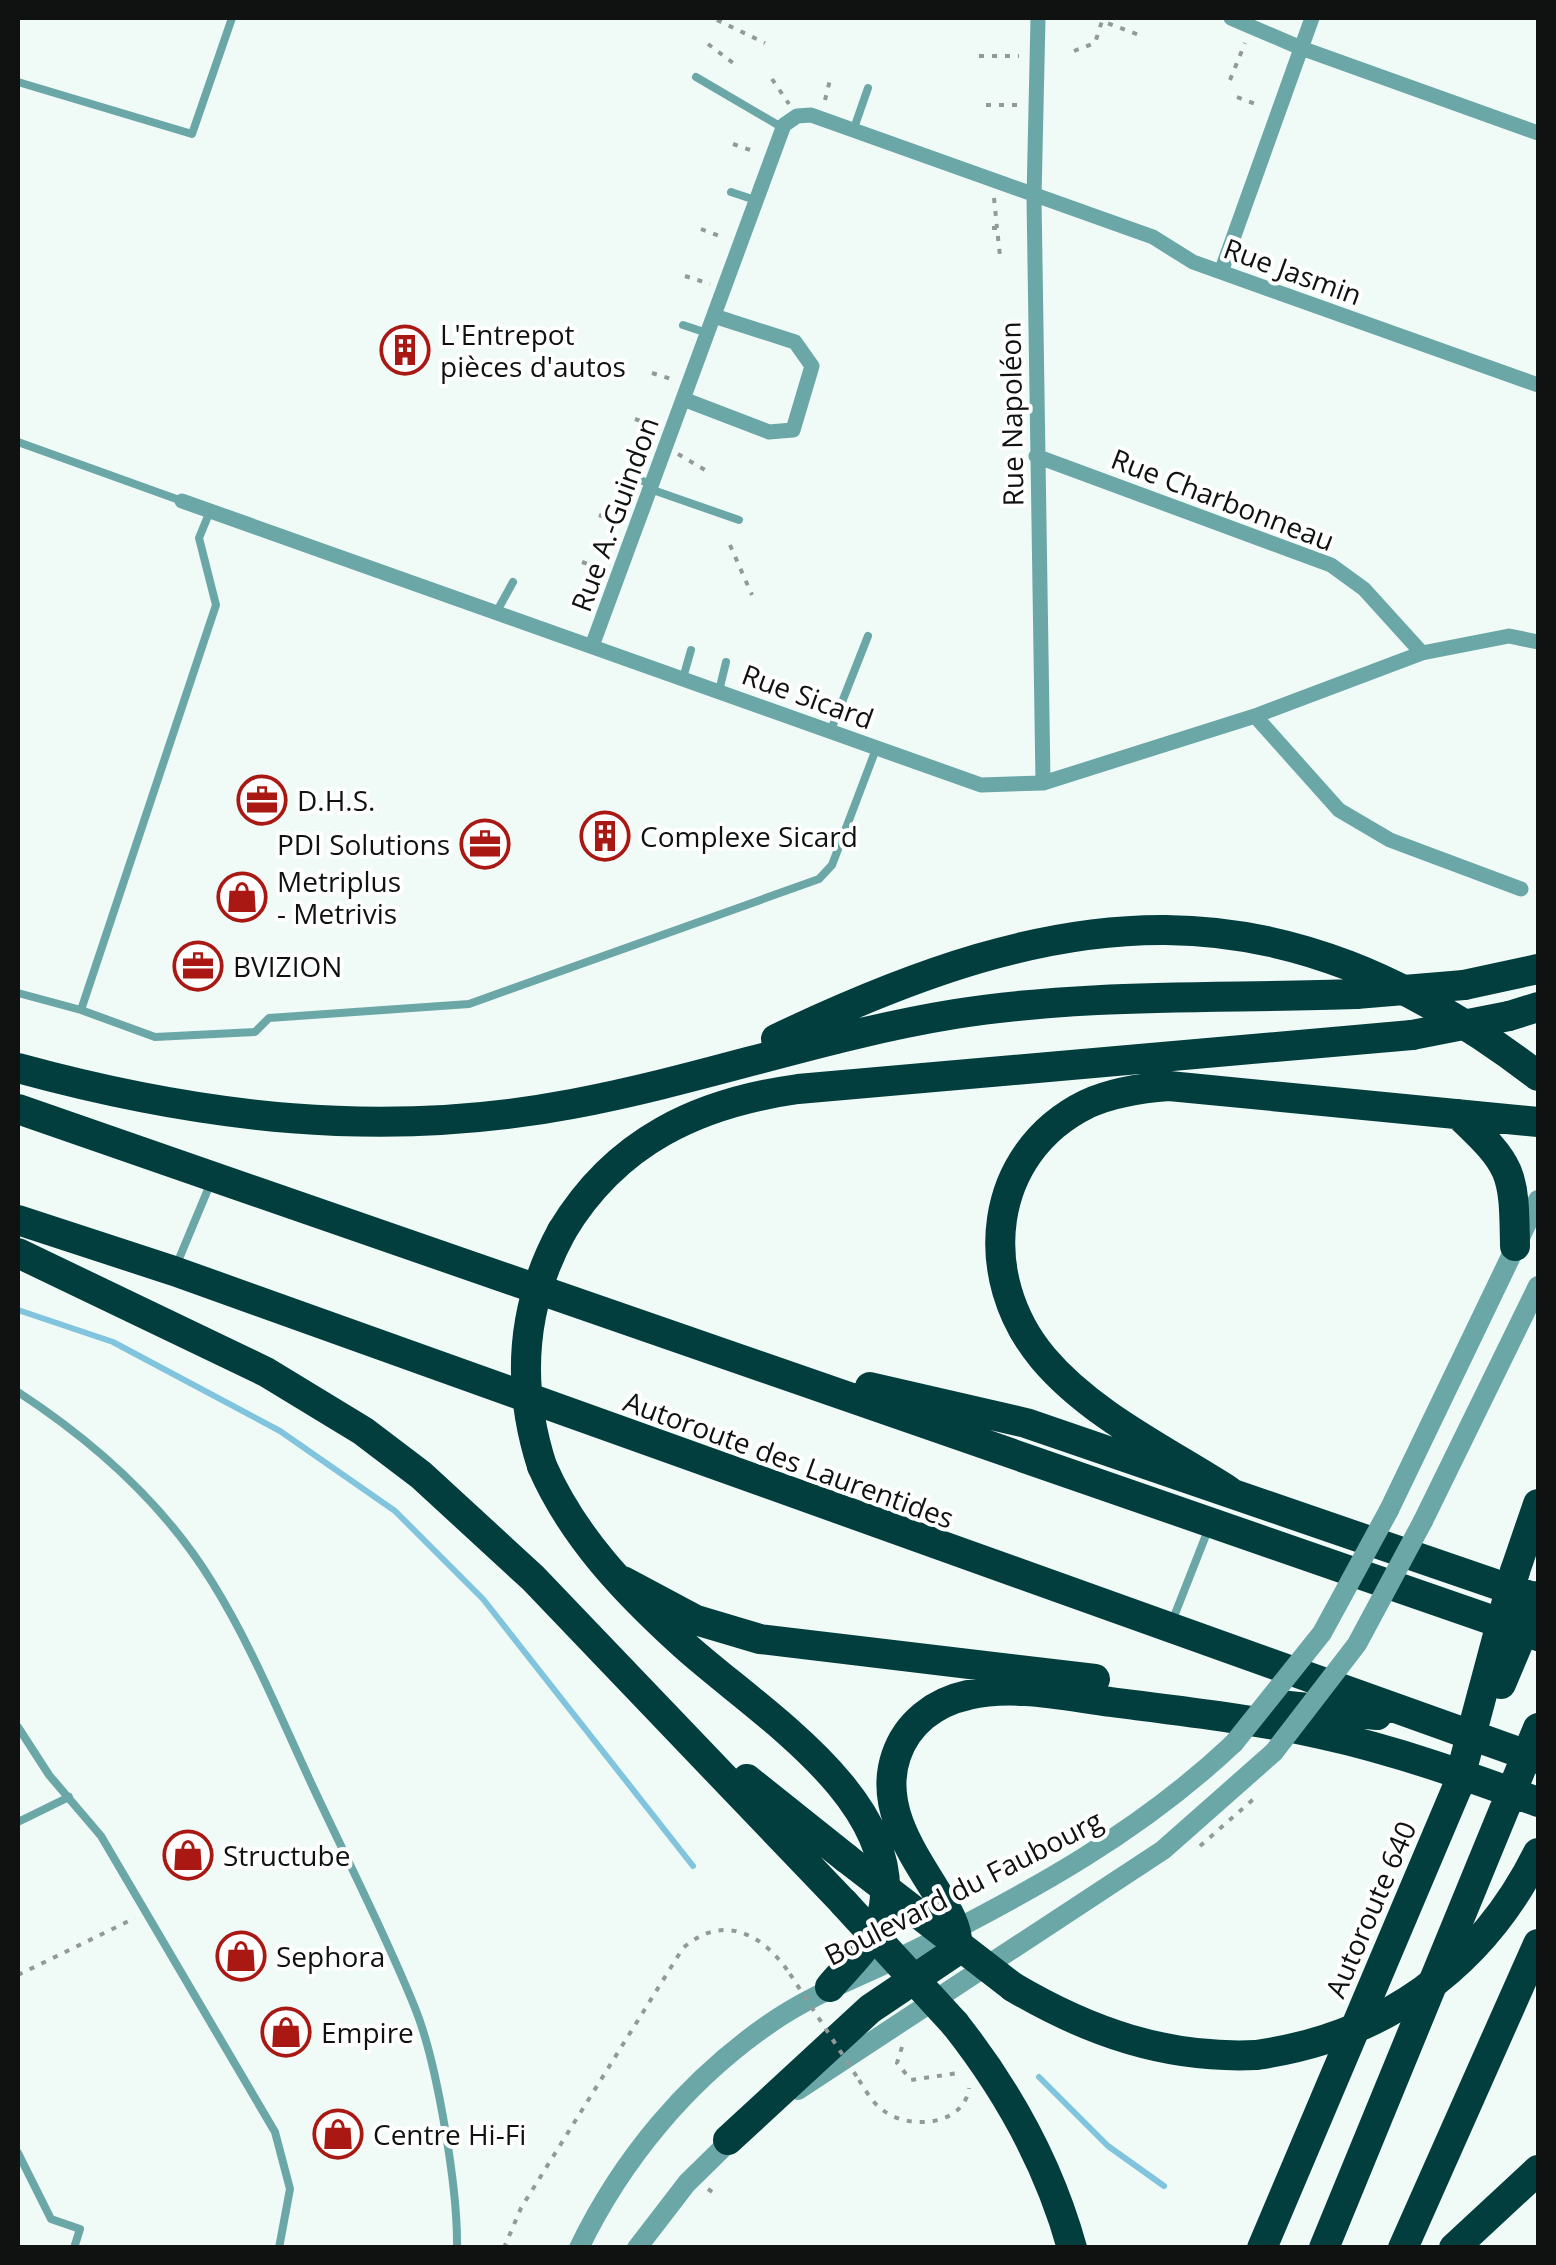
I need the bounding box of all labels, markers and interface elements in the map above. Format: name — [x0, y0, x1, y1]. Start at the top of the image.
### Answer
street label: Rue Jasmin — [1219, 229, 1367, 313]
place label: L'Entrepot pièces d'autos — [440, 315, 626, 385]
street label: Rue Napoléon — [990, 321, 1032, 507]
building icon: L'Entrepot pièces d'autos — [379, 324, 431, 376]
street label: Rue A.-Guindon — [561, 411, 667, 617]
street label: Rue Charbonneau — [1106, 439, 1340, 559]
street label: Rue Sicard — [737, 655, 879, 737]
office icon: D.H.S. — [236, 774, 288, 826]
place label: D.H.S. — [297, 781, 375, 819]
building icon: Complexe Sicard — [579, 810, 631, 862]
place label: Complexe Sicard — [640, 817, 858, 855]
office icon: PDI Solutions — [459, 818, 511, 870]
place label: PDI Solutions — [277, 825, 450, 863]
place label: Metriplus - Metrivis — [277, 862, 401, 932]
shop icon: Metriplus - Metrivis — [216, 871, 268, 923]
office icon: BVIZION — [172, 940, 224, 992]
place label: BVIZION — [233, 947, 342, 985]
street label: Autoroute des Laurentides — [619, 1382, 959, 1536]
street label: Boulevard du Faubourg — [818, 1800, 1108, 1974]
street label: Autoroute 640 — [1316, 1815, 1424, 2003]
shop icon: Structube — [162, 1829, 214, 1881]
place label: Structube — [223, 1836, 350, 1874]
shop icon: Sephora — [215, 1930, 267, 1982]
place label: Sephora — [276, 1937, 385, 1975]
shop icon: Empire — [260, 2006, 312, 2058]
place label: Empire — [321, 2013, 414, 2051]
shop icon: Centre Hi-Fi — [312, 2108, 364, 2160]
place label: Centre Hi-Fi — [373, 2115, 526, 2153]

